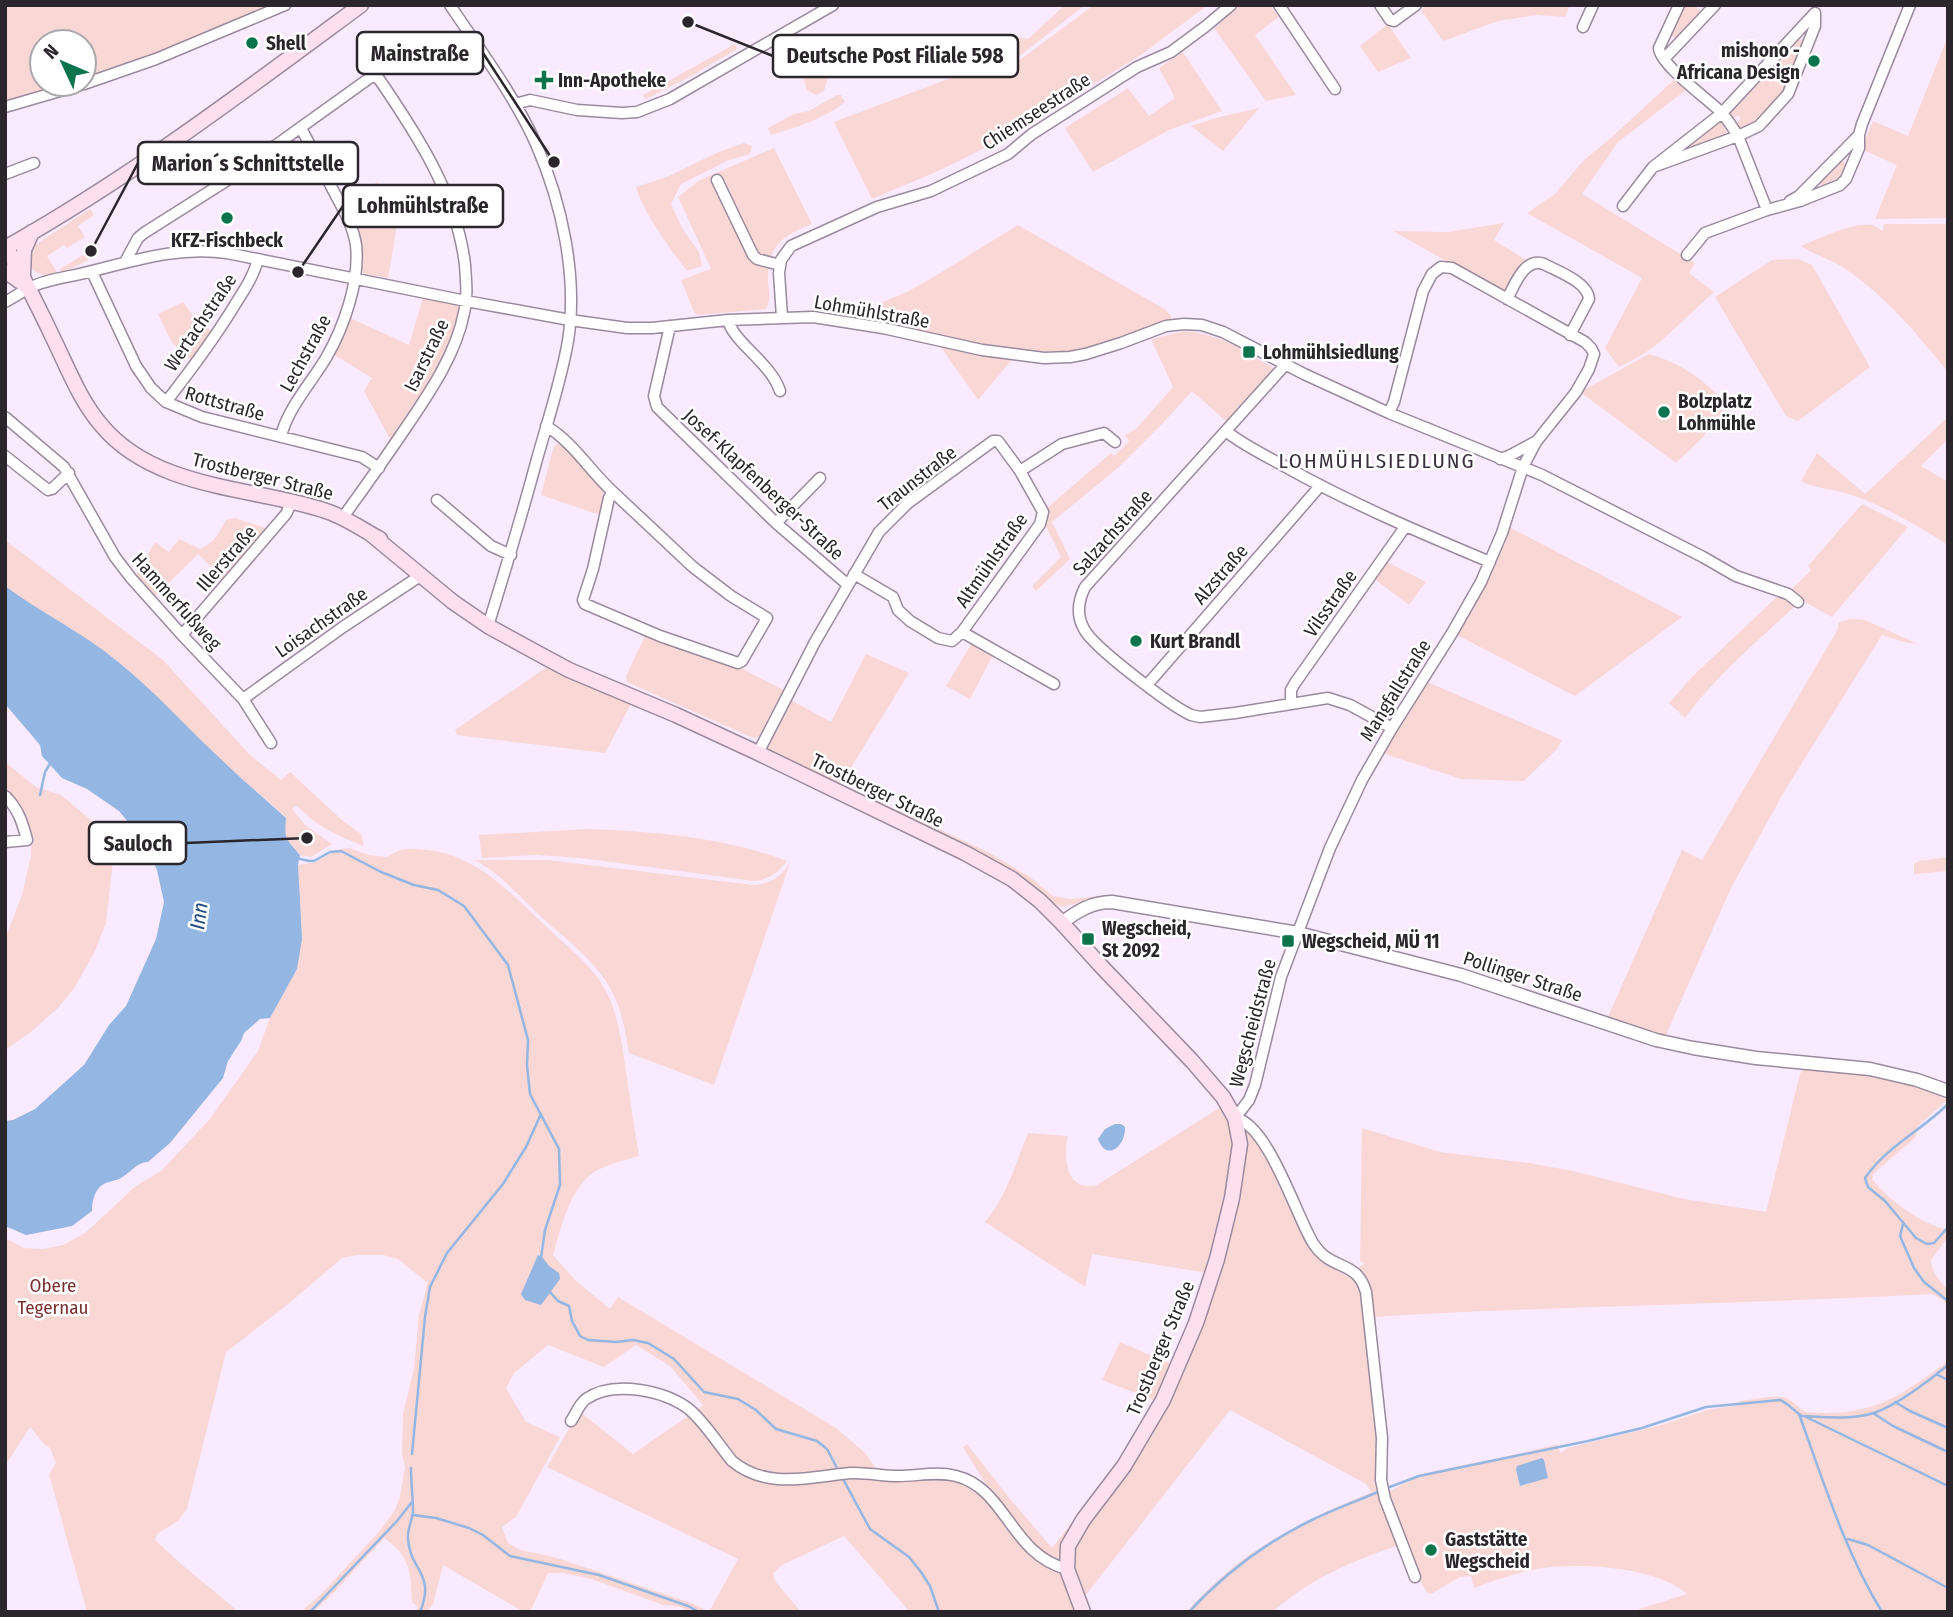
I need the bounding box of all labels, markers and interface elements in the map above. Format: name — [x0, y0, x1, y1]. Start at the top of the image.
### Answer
north arrow — [28, 28, 98, 98]
place label: Shell — [266, 32, 307, 55]
callout: Mainstraße — [357, 32, 483, 74]
marker: Shell — [244, 35, 260, 51]
callout: Deutsche Post Filiale 598 — [773, 35, 1018, 77]
text: N — [39, 39, 63, 64]
place label: mishono - Africana Design — [1676, 39, 1800, 84]
text: Mainstraße — [371, 41, 470, 67]
text: Deutsche Post Filiale 598 — [787, 43, 1003, 69]
marker: mishono - Africana Design — [1806, 53, 1822, 69]
street label: Chiemseestraße — [978, 68, 1095, 155]
place label: Inn-Apotheke — [558, 69, 666, 92]
marker: Inn-Apotheke — [536, 72, 552, 88]
callout: Marion´s Schnittstelle — [138, 142, 358, 184]
text: Marion´s Schnittstelle — [152, 151, 345, 177]
callout: Lohmühlstraße — [343, 185, 503, 227]
text: Lohmühlstraße — [357, 193, 489, 219]
marker: KFZ-Fischbeck — [219, 210, 235, 226]
place label: KFZ-Fischbeck — [171, 229, 283, 252]
street label: Wertachstraße — [159, 269, 241, 375]
street label: Lohmühlstraße — [812, 290, 931, 333]
street label: Lechstraße — [275, 311, 336, 396]
street label: Isarstraße — [399, 315, 454, 395]
place label: Lohmühlsiedlung — [1263, 341, 1399, 364]
marker: Lohmühlsiedlung — [1241, 344, 1257, 360]
street label: Rottstraße — [182, 381, 267, 426]
place label: Bolzplatz Lohmühle — [1678, 390, 1756, 435]
street label: Josef-Klapfenberger-Straße — [679, 404, 849, 565]
marker: Bolzplatz Lohmühle — [1656, 404, 1672, 420]
street label: Traunstraße — [874, 441, 961, 516]
street label: Trostberger Straße — [190, 448, 336, 505]
district label: LOHMÜHLSIEDLUNG — [1278, 448, 1476, 474]
street label: Salzachstraße — [1068, 485, 1157, 580]
street label: Altmühlstraße — [950, 509, 1032, 612]
street label: Illerstraße — [191, 521, 261, 596]
street label: Alzstraße — [1188, 540, 1253, 609]
street label: Hammerfußweg — [127, 548, 226, 655]
street label: Vilsstraße — [1299, 565, 1362, 641]
street label: Loisachstraße — [271, 582, 372, 663]
place label: Kurt Brandl — [1150, 630, 1241, 653]
marker: Kurt Brandl — [1128, 633, 1144, 649]
street label: Mangfallstraße — [1355, 635, 1436, 745]
street label: Trostberger Straße — [808, 749, 948, 832]
callout: Sauloch — [89, 822, 186, 864]
text: Sauloch — [103, 831, 173, 857]
water label: Inn — [184, 901, 214, 931]
place label: Wegscheid, St 2092 — [1102, 917, 1191, 962]
place label: Wegscheid, MÜ 11 — [1302, 929, 1440, 953]
marker: Wegscheid, St 2092 — [1080, 931, 1096, 947]
marker: Wegscheid, MÜ 11 — [1280, 933, 1296, 949]
street label: Pollinger Straße — [1460, 946, 1585, 1007]
street label: Wegscheidstraße — [1224, 956, 1281, 1090]
park label: Obere Tegernau — [17, 1274, 89, 1319]
street label: Trostberger Straße — [1122, 1277, 1199, 1419]
place label: Gaststätte Wegscheid — [1445, 1528, 1530, 1573]
marker: Gaststätte Wegscheid — [1423, 1542, 1439, 1558]

